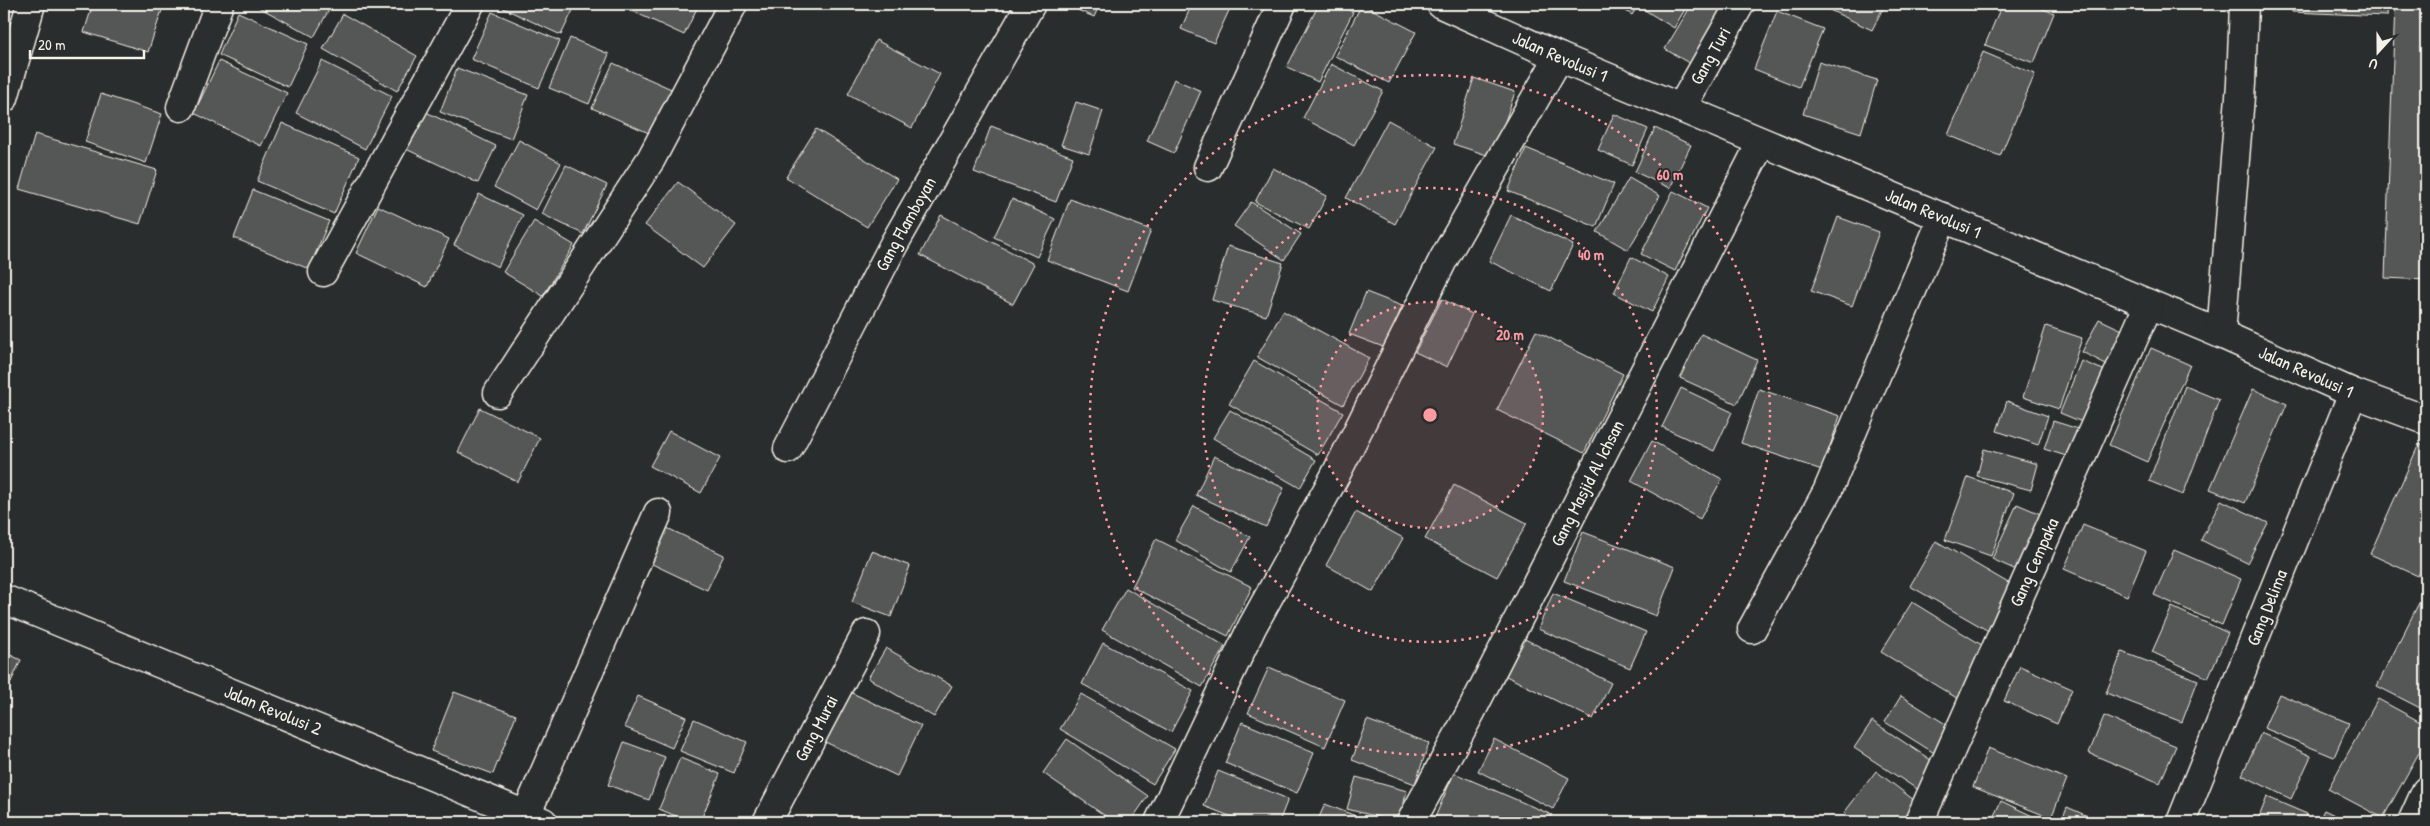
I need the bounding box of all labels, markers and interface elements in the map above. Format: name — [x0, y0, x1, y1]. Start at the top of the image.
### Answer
street label: Gang Turi — [1684, 22, 1736, 89]
street label: Jalan Revolusi 1 — [1508, 25, 1611, 88]
scale bar — [30, 28, 144, 60]
north arrow — [2352, 28, 2402, 78]
text: 20 m — [38, 34, 65, 55]
text: U — [2366, 54, 2380, 75]
text: 60 m — [1657, 164, 1683, 185]
street label: Gang Flamboyan — [869, 172, 942, 275]
street label: Jalan Revolusi 1 — [1882, 182, 1985, 244]
text: 40 m — [1578, 244, 1604, 265]
text: 20 m — [1496, 324, 1524, 345]
street label: Jalan Revolusi 1 — [2255, 339, 2358, 404]
centre of rings — [1421, 406, 1439, 424]
street label: Gang Masjid Al Ichsan — [1544, 416, 1630, 551]
street label: Gang Cempaka — [2003, 514, 2064, 611]
street label: Gang Delima — [2240, 566, 2293, 649]
street label: Jalan Revolusi 2 — [221, 678, 326, 741]
street label: Gang Murai — [788, 690, 844, 766]

